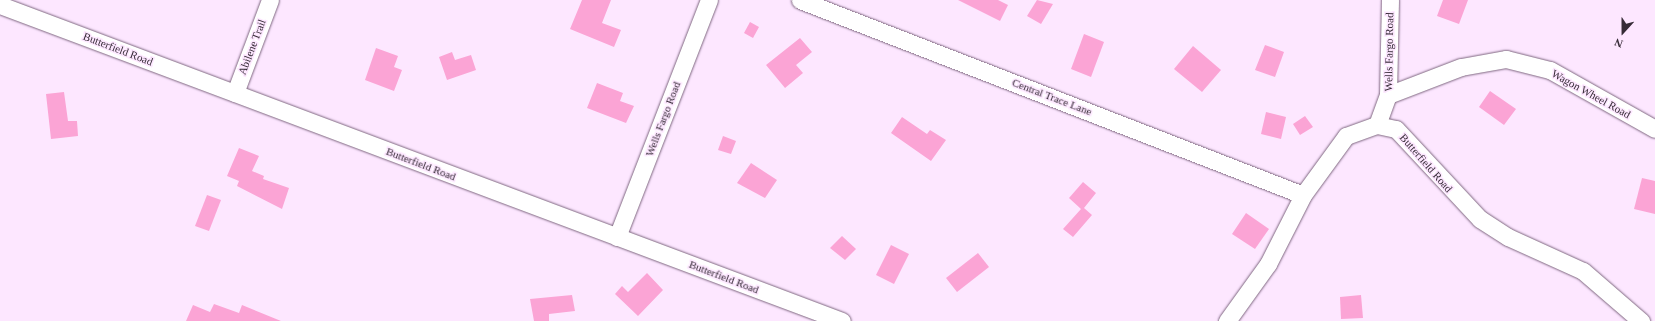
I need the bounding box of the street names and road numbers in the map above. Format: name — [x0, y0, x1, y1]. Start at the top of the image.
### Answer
street label: Wells Fargo Road — [1382, 12, 1396, 92]
street label: Abilene Trail — [235, 17, 269, 77]
street label: Butterfield Road — [81, 30, 155, 68]
street label: Wagon Wheel Road — [1549, 67, 1633, 121]
street label: Central Trace Lane — [1010, 76, 1094, 118]
street label: Wells Fargo Road — [643, 80, 683, 158]
street label: Butterfield Road — [1397, 131, 1455, 195]
street label: Butterfield Road — [384, 145, 458, 183]
street label: Butterfield Road — [687, 258, 761, 296]

